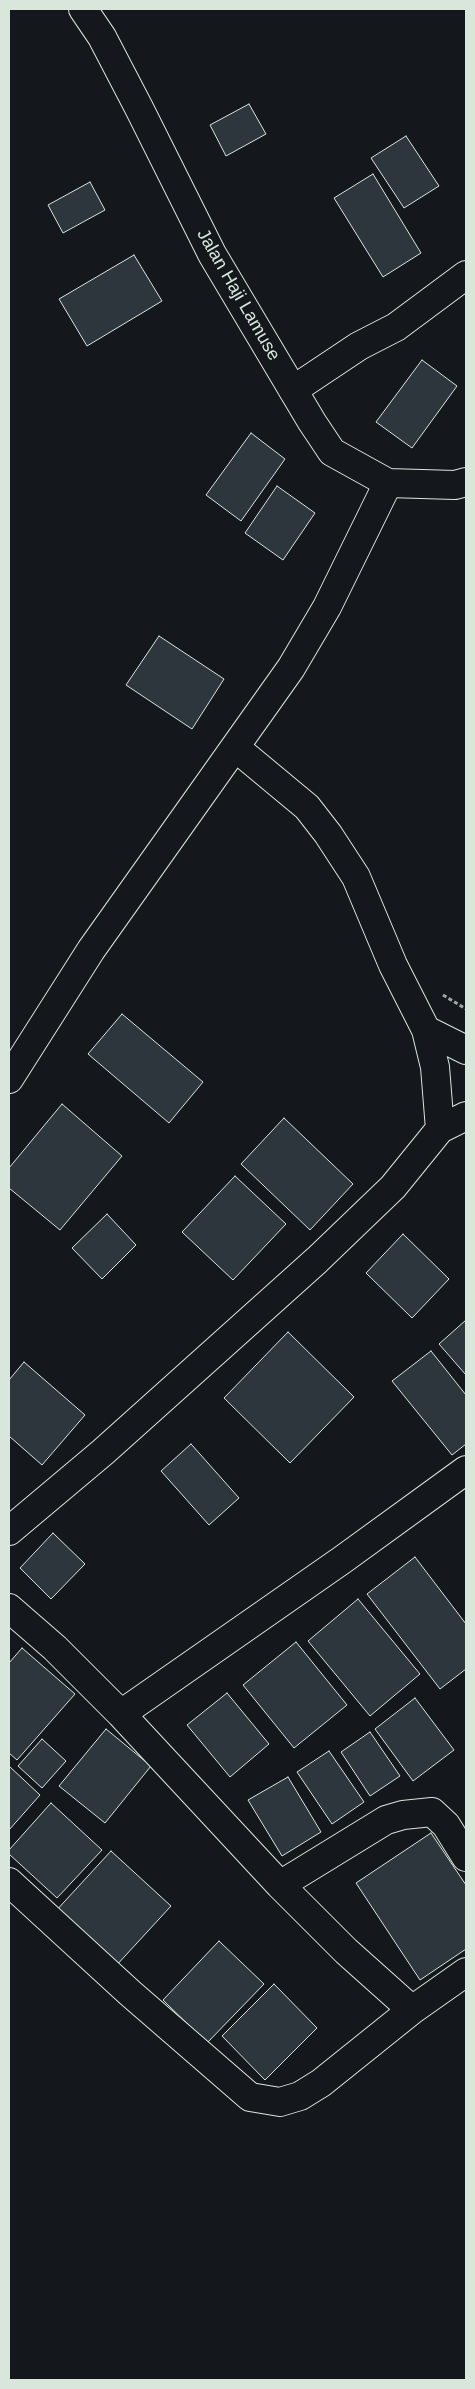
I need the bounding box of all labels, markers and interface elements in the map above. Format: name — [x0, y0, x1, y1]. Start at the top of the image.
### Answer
street label: Jalan Haji Lamuse — [192, 225, 284, 365]

